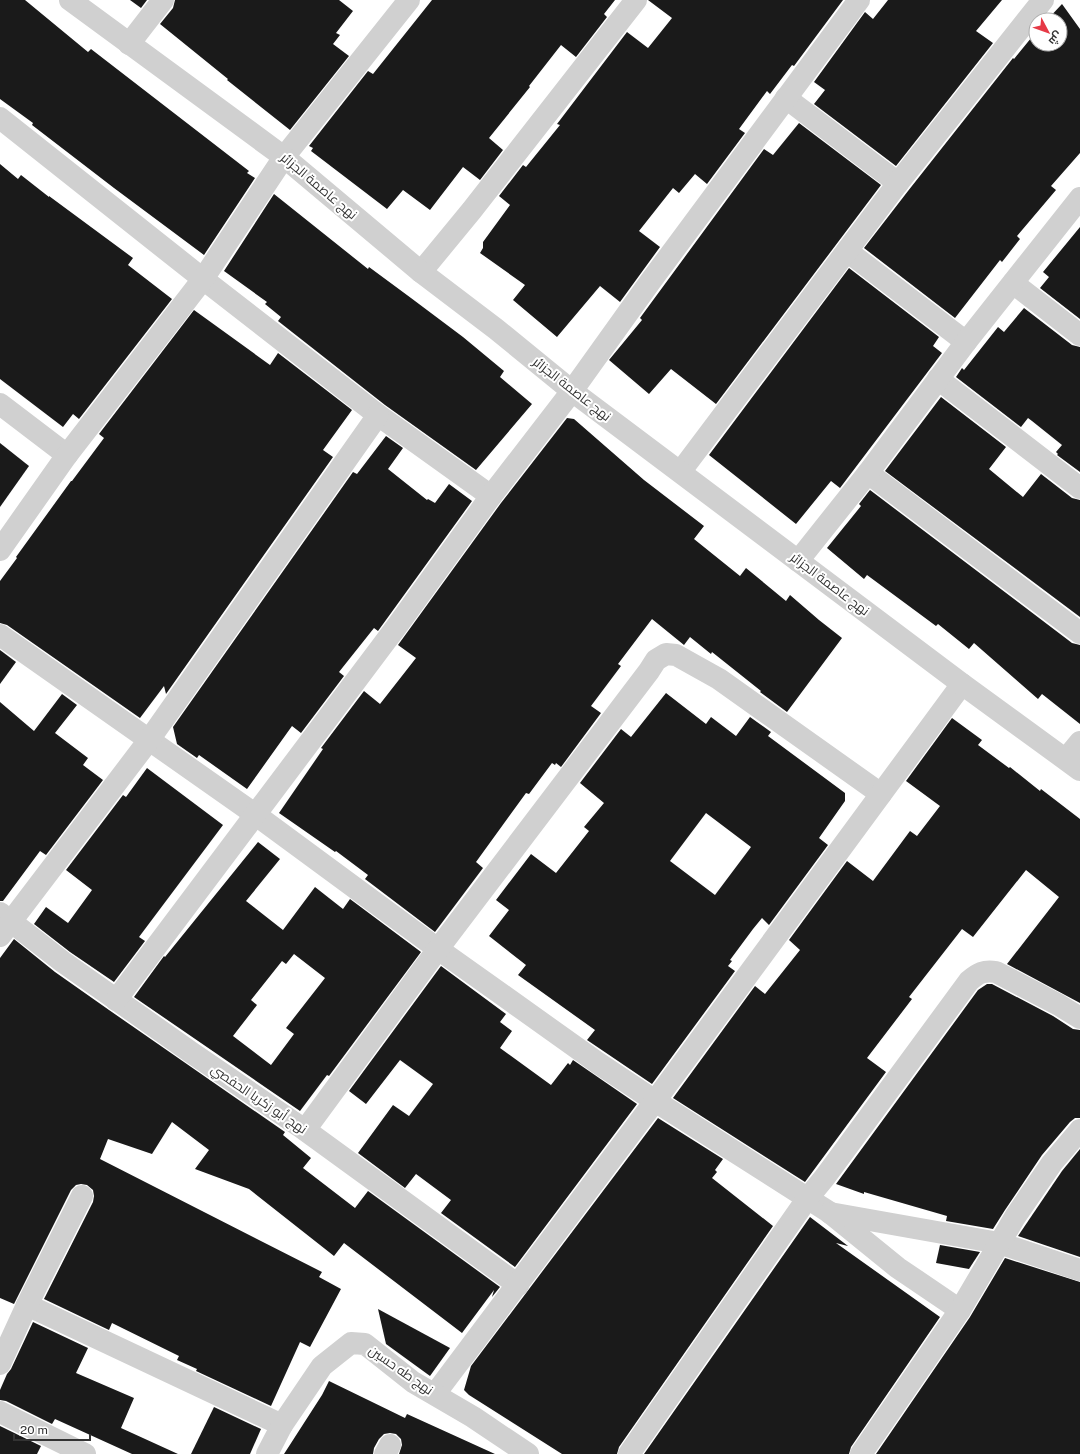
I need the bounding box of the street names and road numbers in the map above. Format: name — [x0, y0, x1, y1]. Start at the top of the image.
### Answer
street label: نهج عاصمة الجزائر — [276, 149, 360, 223]
street label: نهج عاصمة الجزائر — [529, 353, 614, 425]
street label: نهج عاصمة الجزائر — [786, 549, 872, 619]
street label: نهج أبو زكريا الحفصي — [207, 1061, 310, 1139]
street label: نهج طه حسين — [365, 1342, 436, 1398]

